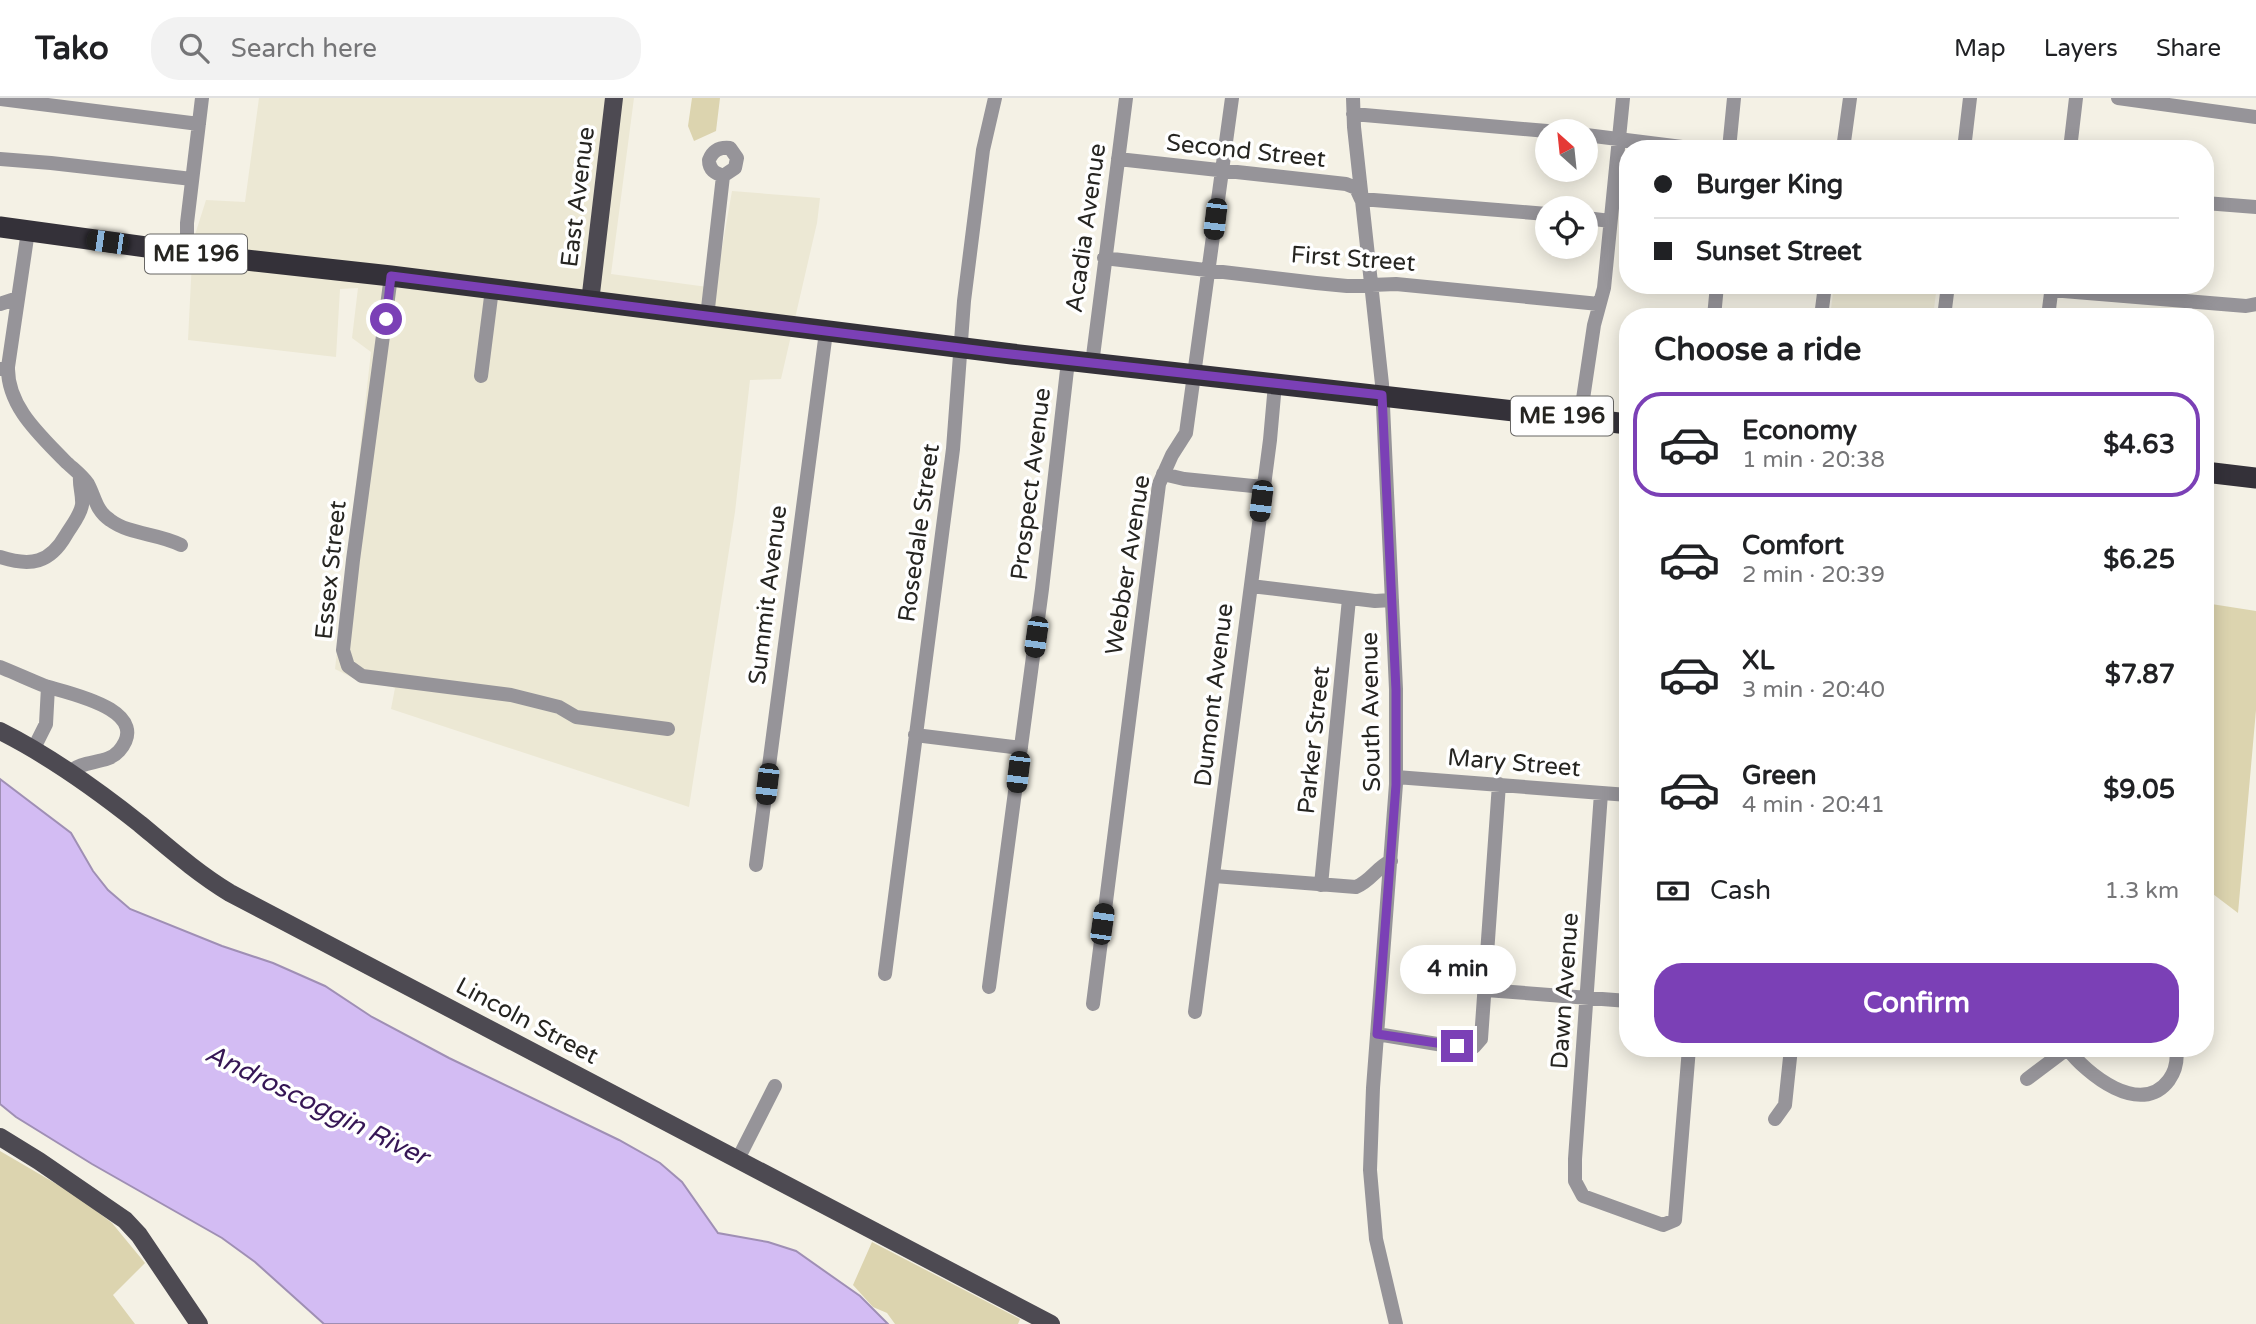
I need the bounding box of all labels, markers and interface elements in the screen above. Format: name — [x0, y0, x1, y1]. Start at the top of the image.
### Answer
search box — [151, 17, 641, 80]
text: Tako — [35, 29, 109, 68]
icon: search — [175, 29, 213, 67]
text: Search here — [231, 33, 377, 64]
text: Map — [1954, 34, 2006, 63]
text: Layers — [2044, 34, 2118, 63]
text: Share — [2156, 34, 2221, 63]
north arrow — [1535, 119, 1598, 182]
map controls — [1535, 119, 1598, 259]
street label: East Avenue — [555, 125, 601, 269]
street label: Second Street — [1165, 128, 1327, 174]
street label: Acadia Avenue — [1060, 141, 1112, 315]
text: Burger King — [1696, 169, 1843, 200]
button: locate — [1535, 196, 1598, 259]
car — [1203, 197, 1228, 241]
car — [85, 229, 130, 255]
road number: ME 196 — [145, 234, 247, 274]
text: Sunset Street — [1696, 236, 1862, 267]
street label: First Street — [1290, 240, 1416, 278]
route start — [370, 303, 402, 335]
text: Choose a ride — [1654, 331, 1861, 369]
street label: Prospect Avenue — [1005, 386, 1057, 582]
road number: ME 196 — [1511, 396, 1613, 436]
icon: car — [1658, 413, 1721, 476]
text: Economy — [1742, 415, 1857, 446]
text: $4.63 — [2103, 429, 2175, 460]
street label: Rosedale Street — [892, 442, 946, 624]
text: 1 min · 20:38 — [1742, 446, 1885, 474]
street label: Webber Avenue — [1099, 473, 1157, 657]
car — [1249, 479, 1274, 523]
street label: Essex Street — [309, 499, 353, 641]
street label: Summit Avenue — [743, 504, 793, 686]
icon: car — [1658, 528, 1721, 591]
text: Comfort — [1742, 530, 1844, 561]
text: $6.25 — [2103, 544, 2175, 575]
text: 2 min · 20:39 — [1742, 561, 1885, 589]
street label: Dumont Avenue — [1188, 602, 1240, 788]
car — [1023, 615, 1050, 659]
street label: South Avenue — [1355, 632, 1387, 792]
icon: car — [1658, 643, 1721, 706]
text: XL — [1742, 645, 1774, 676]
text: $7.87 — [2105, 659, 2175, 690]
street label: Parker Street — [1292, 665, 1336, 815]
text: 3 min · 20:40 — [1742, 676, 1885, 704]
street label: Mary Street — [1446, 743, 1582, 783]
car — [1006, 750, 1031, 794]
icon: car — [1658, 758, 1721, 821]
text: Green — [1742, 760, 1817, 791]
car — [755, 762, 780, 806]
text: $9.05 — [2103, 774, 2175, 805]
text: 4 min · 20:41 — [1742, 791, 1885, 819]
icon: cash — [1654, 872, 1692, 910]
text: Cash — [1710, 875, 1771, 906]
text: 1.3 km — [2105, 877, 2179, 905]
car — [1089, 902, 1116, 946]
street label: Dawn Avenue — [1545, 912, 1585, 1070]
callout: 4 min — [1399, 944, 1515, 993]
text: 4 min — [1427, 955, 1489, 983]
button: Confirm — [1654, 963, 2179, 1043]
street label: Lincoln Street — [451, 971, 603, 1071]
route end — [1441, 1030, 1473, 1062]
water label: Androscoggin River — [201, 1038, 436, 1174]

